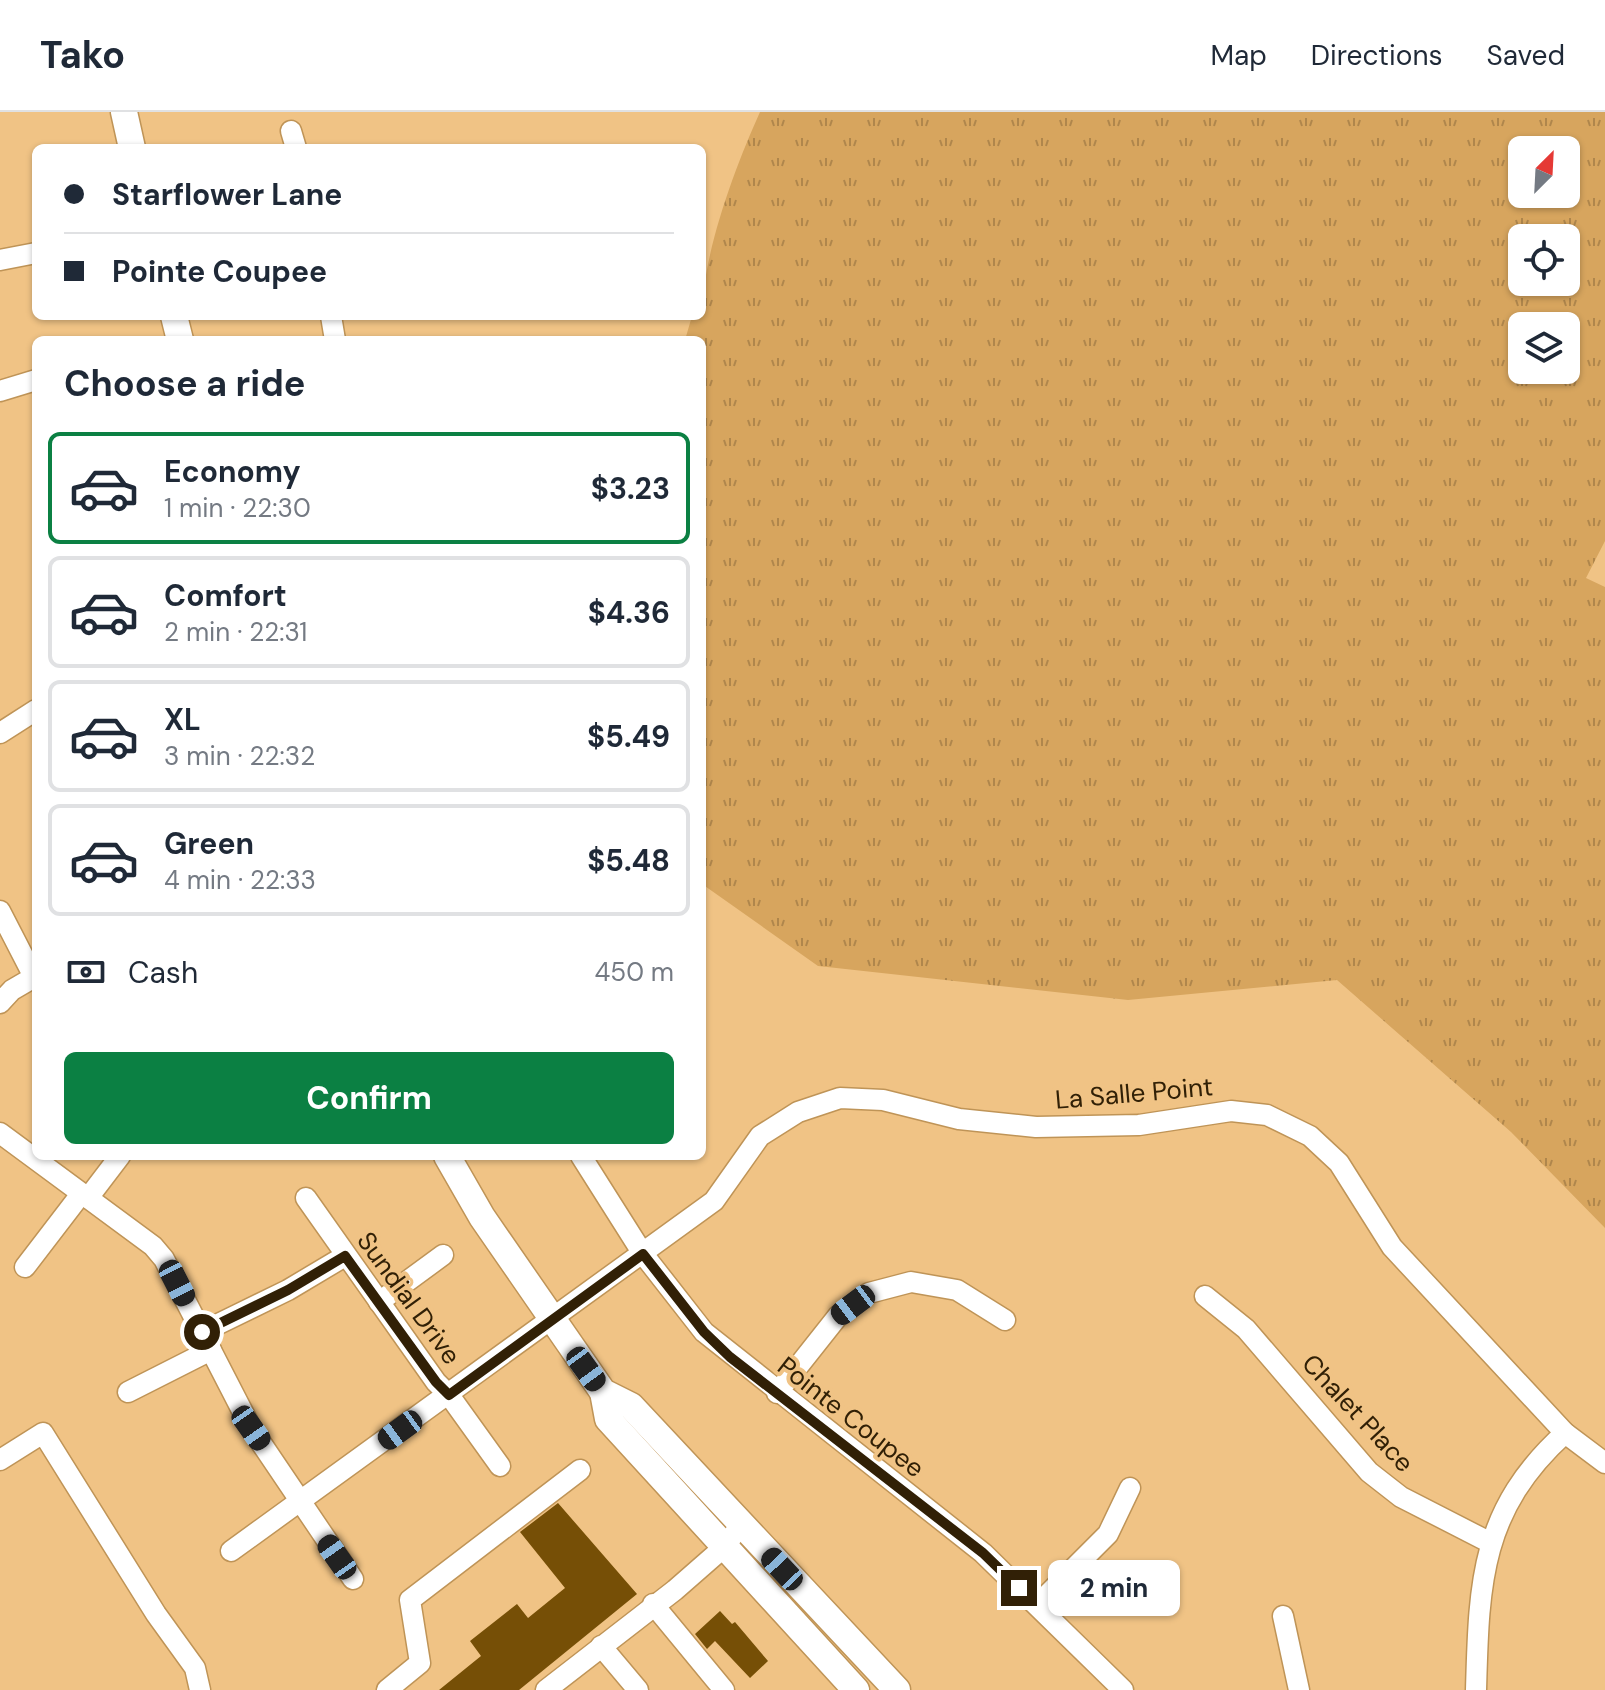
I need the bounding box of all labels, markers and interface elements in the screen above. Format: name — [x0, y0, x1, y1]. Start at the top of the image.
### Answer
text: Tako — [40, 30, 125, 80]
text: Map — [1210, 37, 1267, 74]
text: Directions — [1311, 37, 1443, 74]
text: Saved — [1487, 37, 1565, 74]
north arrow — [1508, 136, 1580, 208]
map controls — [1508, 136, 1580, 384]
text: Starflower Lane — [112, 175, 342, 214]
button: locate — [1508, 224, 1580, 296]
text: Pointe Coupee — [112, 252, 327, 291]
button: layers — [1508, 312, 1580, 384]
text: Choose a ride — [64, 360, 305, 407]
icon: car — [68, 452, 140, 524]
text: Economy — [164, 452, 301, 491]
text: $3.23 — [591, 469, 670, 508]
text: 1 min · 22:30 — [164, 491, 311, 525]
icon: car — [68, 576, 140, 648]
text: Comfort — [164, 576, 287, 615]
text: $4.36 — [588, 593, 670, 632]
text: 2 min · 22:31 — [164, 615, 307, 649]
icon: car — [68, 700, 140, 772]
text: XL — [164, 700, 201, 739]
text: $5.49 — [587, 717, 670, 756]
text: 3 min · 22:32 — [164, 739, 315, 773]
icon: car — [68, 824, 140, 896]
text: Green — [164, 824, 254, 863]
text: $5.48 — [587, 841, 670, 880]
text: 4 min · 22:33 — [164, 863, 316, 897]
icon: cash — [64, 950, 108, 994]
text: Cash — [128, 953, 198, 992]
text: 450 m — [594, 955, 674, 989]
button: Confirm — [64, 1052, 674, 1144]
street label: La Salle Point — [1054, 1069, 1214, 1117]
street label: Sundial Drive — [349, 1225, 469, 1371]
car — [155, 1256, 199, 1310]
car — [827, 1281, 879, 1329]
route start — [184, 1314, 220, 1350]
car — [562, 1343, 610, 1395]
street label: Chalet Place — [1295, 1347, 1421, 1479]
street label: Pointe Coupee — [771, 1349, 931, 1485]
car — [227, 1401, 275, 1455]
car — [374, 1406, 426, 1454]
car — [313, 1530, 361, 1584]
car — [757, 1543, 807, 1595]
callout: 2 min — [1047, 1560, 1179, 1616]
route end — [1001, 1570, 1037, 1606]
text: 2 min — [1080, 1571, 1148, 1605]

